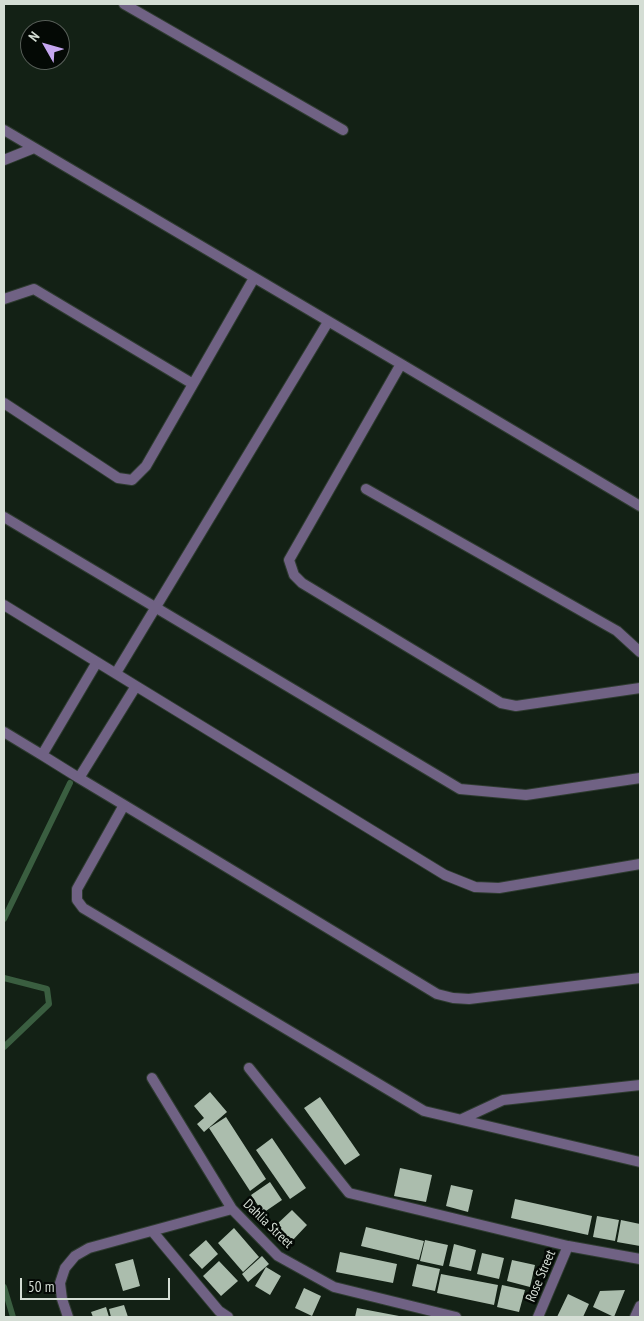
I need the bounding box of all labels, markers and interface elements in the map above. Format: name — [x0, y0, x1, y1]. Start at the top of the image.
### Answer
north arrow — [20, 20, 70, 70]
text: N — [25, 28, 43, 45]
street label: Dahlia Street — [240, 1196, 296, 1252]
street label: Rose Street — [523, 1248, 559, 1304]
scale bar — [22, 1268, 172, 1300]
text: 50 m — [28, 1277, 54, 1296]

